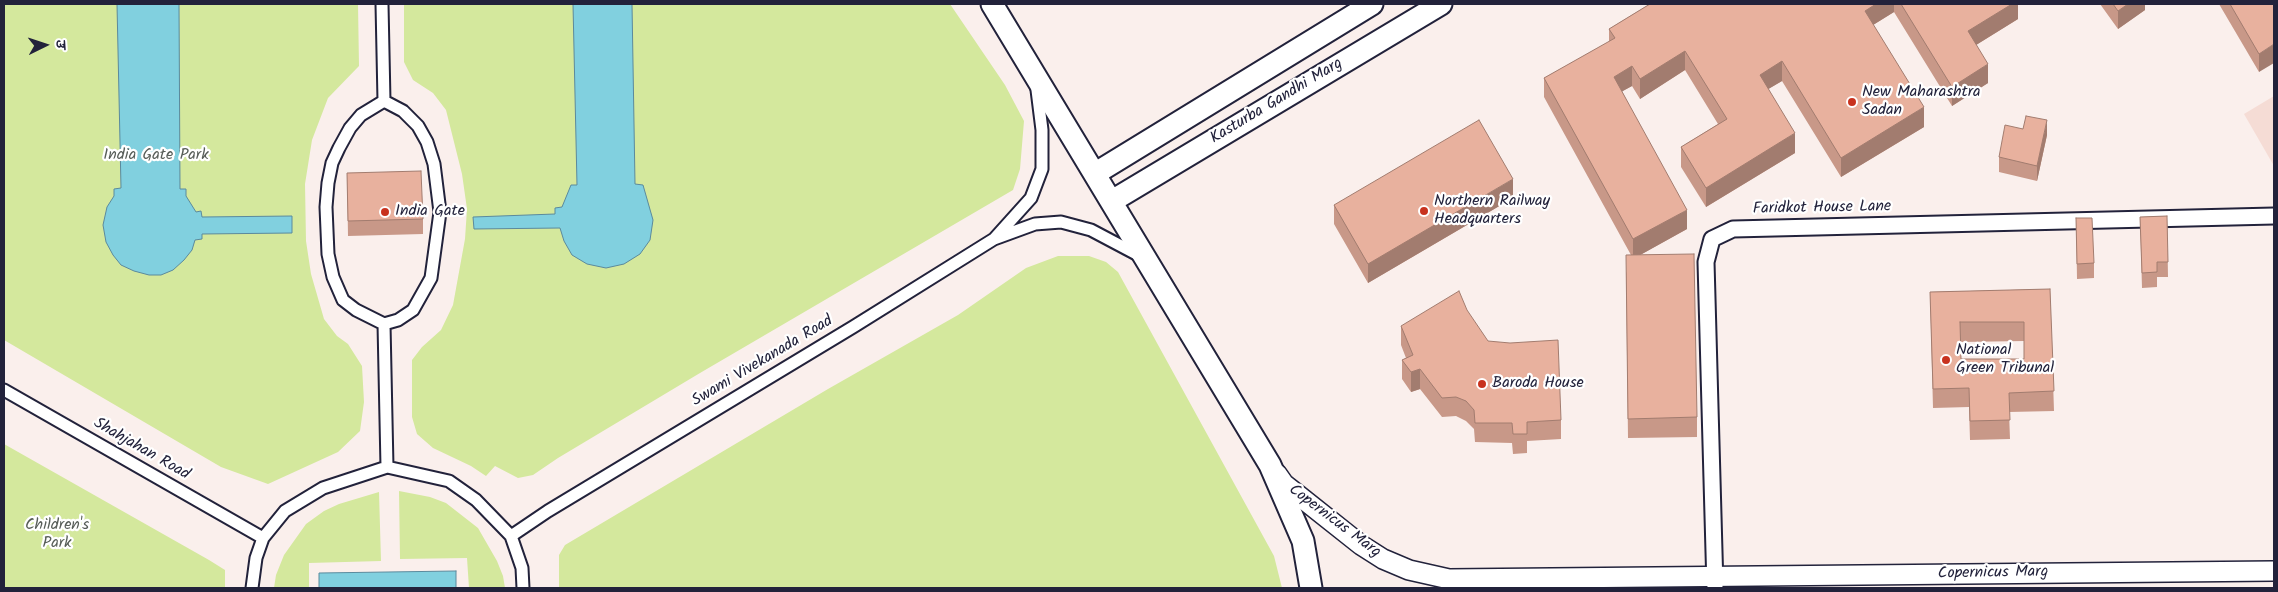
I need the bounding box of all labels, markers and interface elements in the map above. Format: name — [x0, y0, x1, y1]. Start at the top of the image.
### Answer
north arrow — [20, 20, 70, 70]
text: उ — [49, 39, 71, 49]
street label: Kasturba Gandhi Marg — [1207, 55, 1347, 149]
place label: New Maharashtra Sadan — [1862, 83, 1981, 121]
marker: New Maharashtra Sadan — [1846, 96, 1858, 108]
park label: India Gate Park — [103, 146, 209, 166]
place label: Northern Railway Headquarters — [1434, 192, 1550, 230]
street label: Faridkot House Lane — [1753, 198, 1891, 220]
place label: India Gate — [395, 202, 465, 222]
marker: Northern Railway Headquarters — [1418, 205, 1430, 217]
marker: India Gate — [379, 206, 391, 218]
street label: Swami Vivekanada Road — [689, 312, 837, 412]
place label: National Green Tribunal — [1956, 341, 2054, 379]
marker: National Green Tribunal — [1940, 354, 1952, 366]
place label: Baroda House — [1492, 374, 1584, 394]
marker: Baroda House — [1476, 378, 1488, 390]
street label: Shahjahan Road — [90, 415, 192, 485]
street label: Copernicus Marg — [1284, 481, 1384, 563]
park label: Children's Park — [25, 516, 89, 554]
street label: Copernicus Marg — [1938, 563, 2048, 585]

